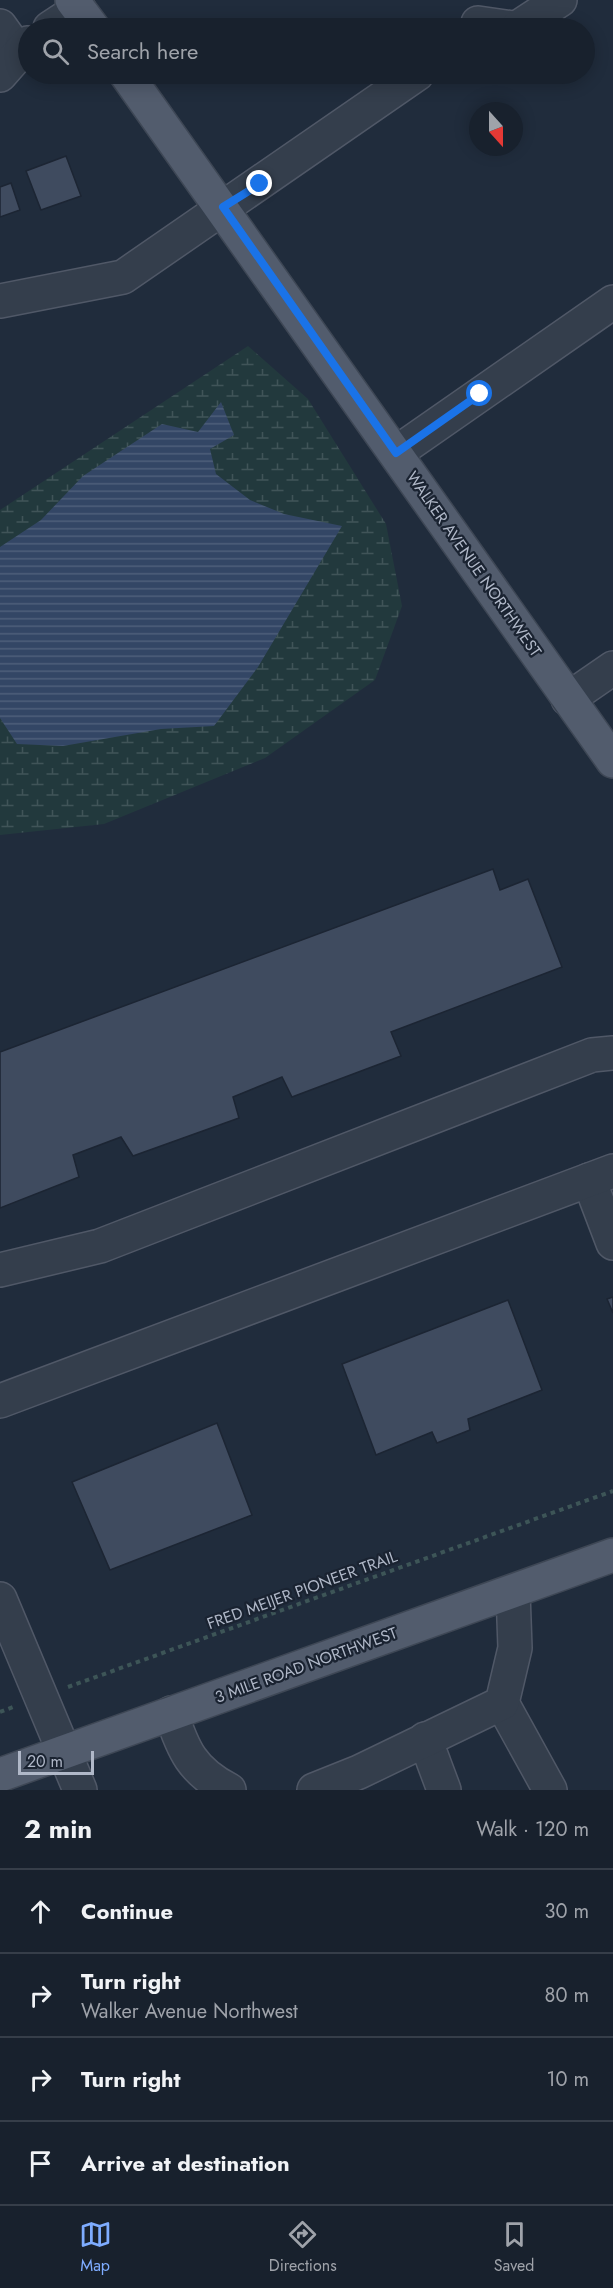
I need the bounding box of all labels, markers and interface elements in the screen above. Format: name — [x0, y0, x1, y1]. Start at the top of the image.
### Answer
search box — [18, 18, 595, 84]
icon: search — [39, 35, 72, 68]
text: Search here — [87, 35, 198, 67]
north arrow — [469, 102, 523, 156]
route end — [246, 170, 272, 196]
route start — [466, 380, 492, 406]
street label: WALKER AVENUE NORTHWEST — [401, 467, 547, 662]
street label: FRED MEIJER PIONEER TRAIL — [204, 1545, 401, 1635]
street label: 3 MILE ROAD NORTHWEST — [212, 1621, 401, 1709]
scale bar — [18, 1748, 94, 1776]
text: 20 m — [27, 1750, 63, 1773]
text: 2 min — [24, 1810, 92, 1848]
text: Walk · 120 m — [476, 1815, 589, 1844]
icon: ahead — [24, 1895, 57, 1928]
text: Continue — [81, 1895, 173, 1927]
text: 30 m — [544, 1897, 589, 1926]
text: Turn right — [81, 1965, 181, 1997]
icon: right — [24, 1979, 57, 2012]
text: 80 m — [544, 1981, 589, 2010]
text: Walker Avenue Northwest — [81, 1997, 298, 2026]
icon: right — [24, 2063, 57, 2096]
text: Turn right — [81, 2063, 181, 2095]
text: 10 m — [546, 2065, 589, 2094]
icon: arrive — [24, 2147, 57, 2180]
text: Arrive at destination — [81, 2147, 290, 2179]
tab: Map — [79, 2218, 112, 2277]
tab: Directions — [269, 2218, 337, 2277]
tab: Saved — [494, 2218, 534, 2277]

